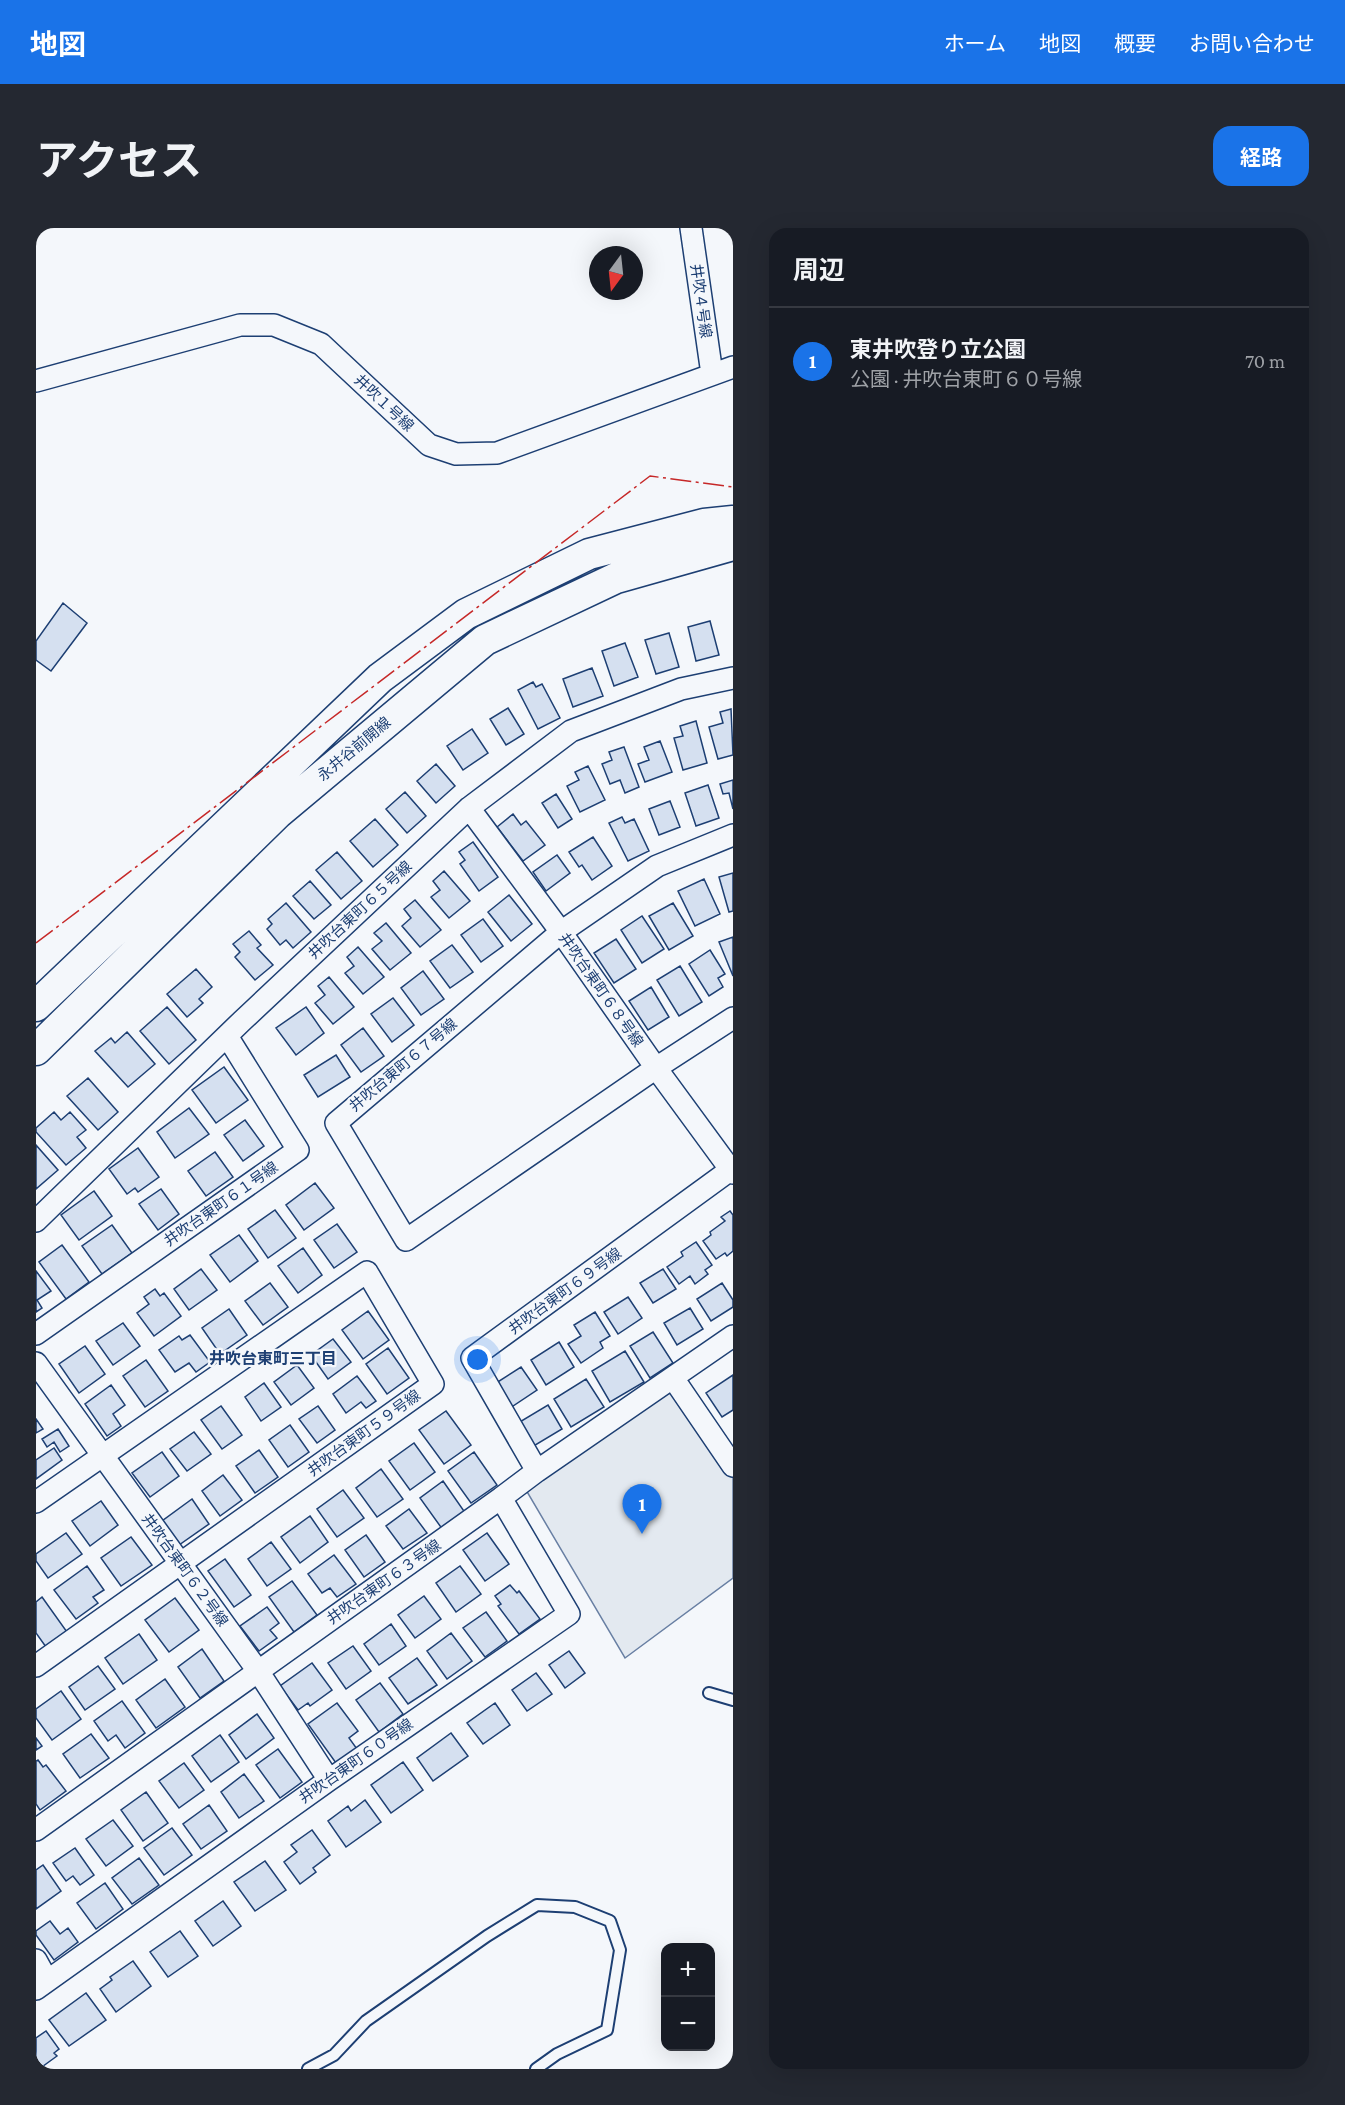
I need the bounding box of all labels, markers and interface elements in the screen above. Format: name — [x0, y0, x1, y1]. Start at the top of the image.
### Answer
text: 地図 — [30, 29, 86, 60]
text: ホーム — [944, 32, 1006, 56]
text: 地図 — [1039, 32, 1081, 56]
text: 概要 — [1114, 32, 1156, 56]
text: お問い合わせ — [1189, 32, 1315, 56]
button: 経路 — [1213, 126, 1309, 186]
text: アクセス — [36, 137, 202, 184]
north arrow — [589, 246, 643, 300]
text: 周辺 — [793, 256, 845, 285]
street label: 井吹４号線 — [688, 263, 715, 339]
text: 東井吹登り立公園 — [850, 337, 1026, 362]
text: 1 — [809, 350, 816, 372]
text: 70 m — [1245, 350, 1285, 372]
text: 公園 · 井吹台東町６０号線 — [850, 368, 1082, 390]
street label: 井吹１号線 — [351, 371, 418, 434]
street label: 永井谷前開線 — [314, 713, 394, 784]
street label: 井吹台東町６５号線 — [304, 857, 415, 962]
street label: 井吹台東町６８号線 — [556, 930, 647, 1050]
street label: 井吹台東町６７号線 — [346, 1015, 460, 1115]
street label: 井吹台東町６１号線 — [161, 1158, 281, 1249]
street label: 井吹台東町６９号線 — [505, 1244, 624, 1337]
your location — [463, 1345, 492, 1374]
district label: 井吹台東町三丁目 — [209, 1349, 337, 1367]
street label: 井吹台東町５９号線 — [304, 1386, 423, 1479]
pin: 1 — [622, 1484, 662, 1534]
street label: 井吹台東町６２号線 — [139, 1510, 232, 1629]
street label: 井吹台東町６３号線 — [324, 1536, 444, 1627]
street label: 井吹台東町６０号線 — [296, 1715, 416, 1806]
map controls — [661, 1943, 715, 2051]
button: + — [661, 1943, 715, 1997]
button: − — [661, 1997, 715, 2051]

